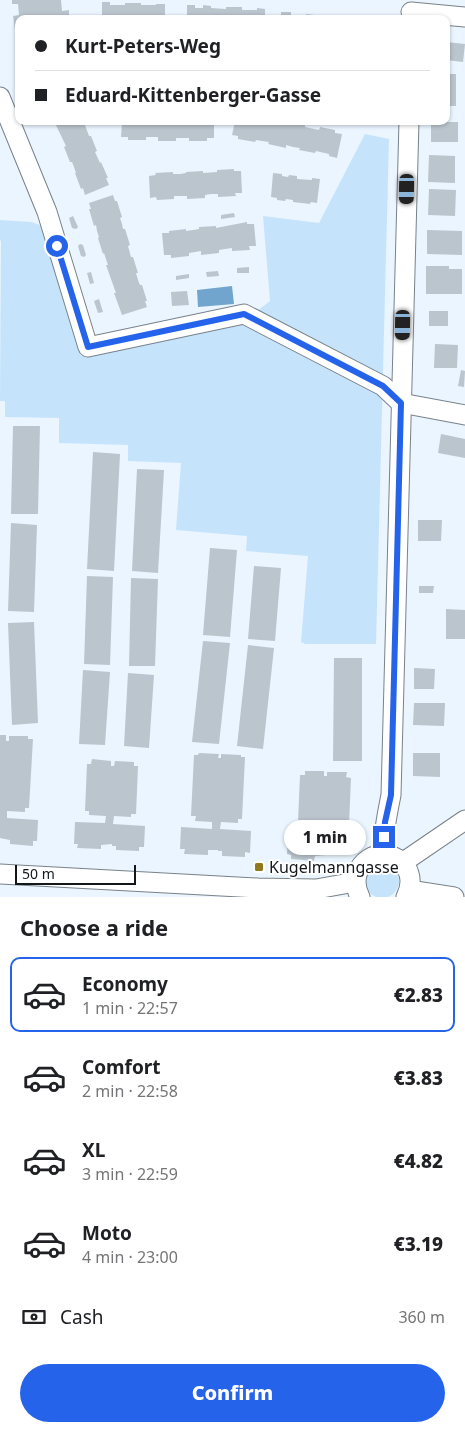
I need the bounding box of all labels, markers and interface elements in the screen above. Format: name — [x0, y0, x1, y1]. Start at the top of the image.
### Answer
text: Kurt-Peters-Weg — [65, 33, 221, 59]
text: Eduard-Kittenberger-Gasse — [65, 82, 321, 108]
car — [399, 174, 414, 204]
route start — [46, 235, 68, 257]
car — [395, 310, 410, 340]
callout: 1 min — [284, 820, 366, 854]
text: 1 min — [303, 826, 347, 848]
route end — [373, 826, 395, 848]
place label: Kugelmanngasse — [269, 856, 399, 878]
marker: Kugelmanngasse — [253, 861, 265, 873]
scale bar — [15, 862, 136, 885]
text: 50 m — [22, 864, 55, 883]
text: Choose a ride — [20, 912, 168, 942]
text: Economy — [82, 971, 168, 997]
icon: car — [22, 972, 67, 1017]
text: €2.83 — [394, 982, 443, 1008]
text: 1 min · 22:57 — [82, 997, 178, 1019]
text: Comfort — [82, 1054, 161, 1080]
icon: car — [22, 1055, 67, 1100]
text: €3.83 — [394, 1065, 443, 1091]
text: 2 min · 22:58 — [82, 1080, 178, 1102]
text: XL — [82, 1137, 105, 1163]
icon: car — [22, 1138, 67, 1183]
text: €4.82 — [394, 1148, 443, 1174]
text: 3 min · 22:59 — [82, 1163, 178, 1185]
text: Moto — [82, 1220, 132, 1246]
icon: car — [22, 1221, 67, 1266]
text: €3.19 — [394, 1231, 443, 1257]
text: 4 min · 23:00 — [82, 1246, 178, 1268]
icon: cash — [20, 1303, 48, 1331]
text: Cash — [60, 1304, 104, 1330]
text: 360 m — [398, 1306, 445, 1328]
button: Confirm — [20, 1364, 445, 1422]

